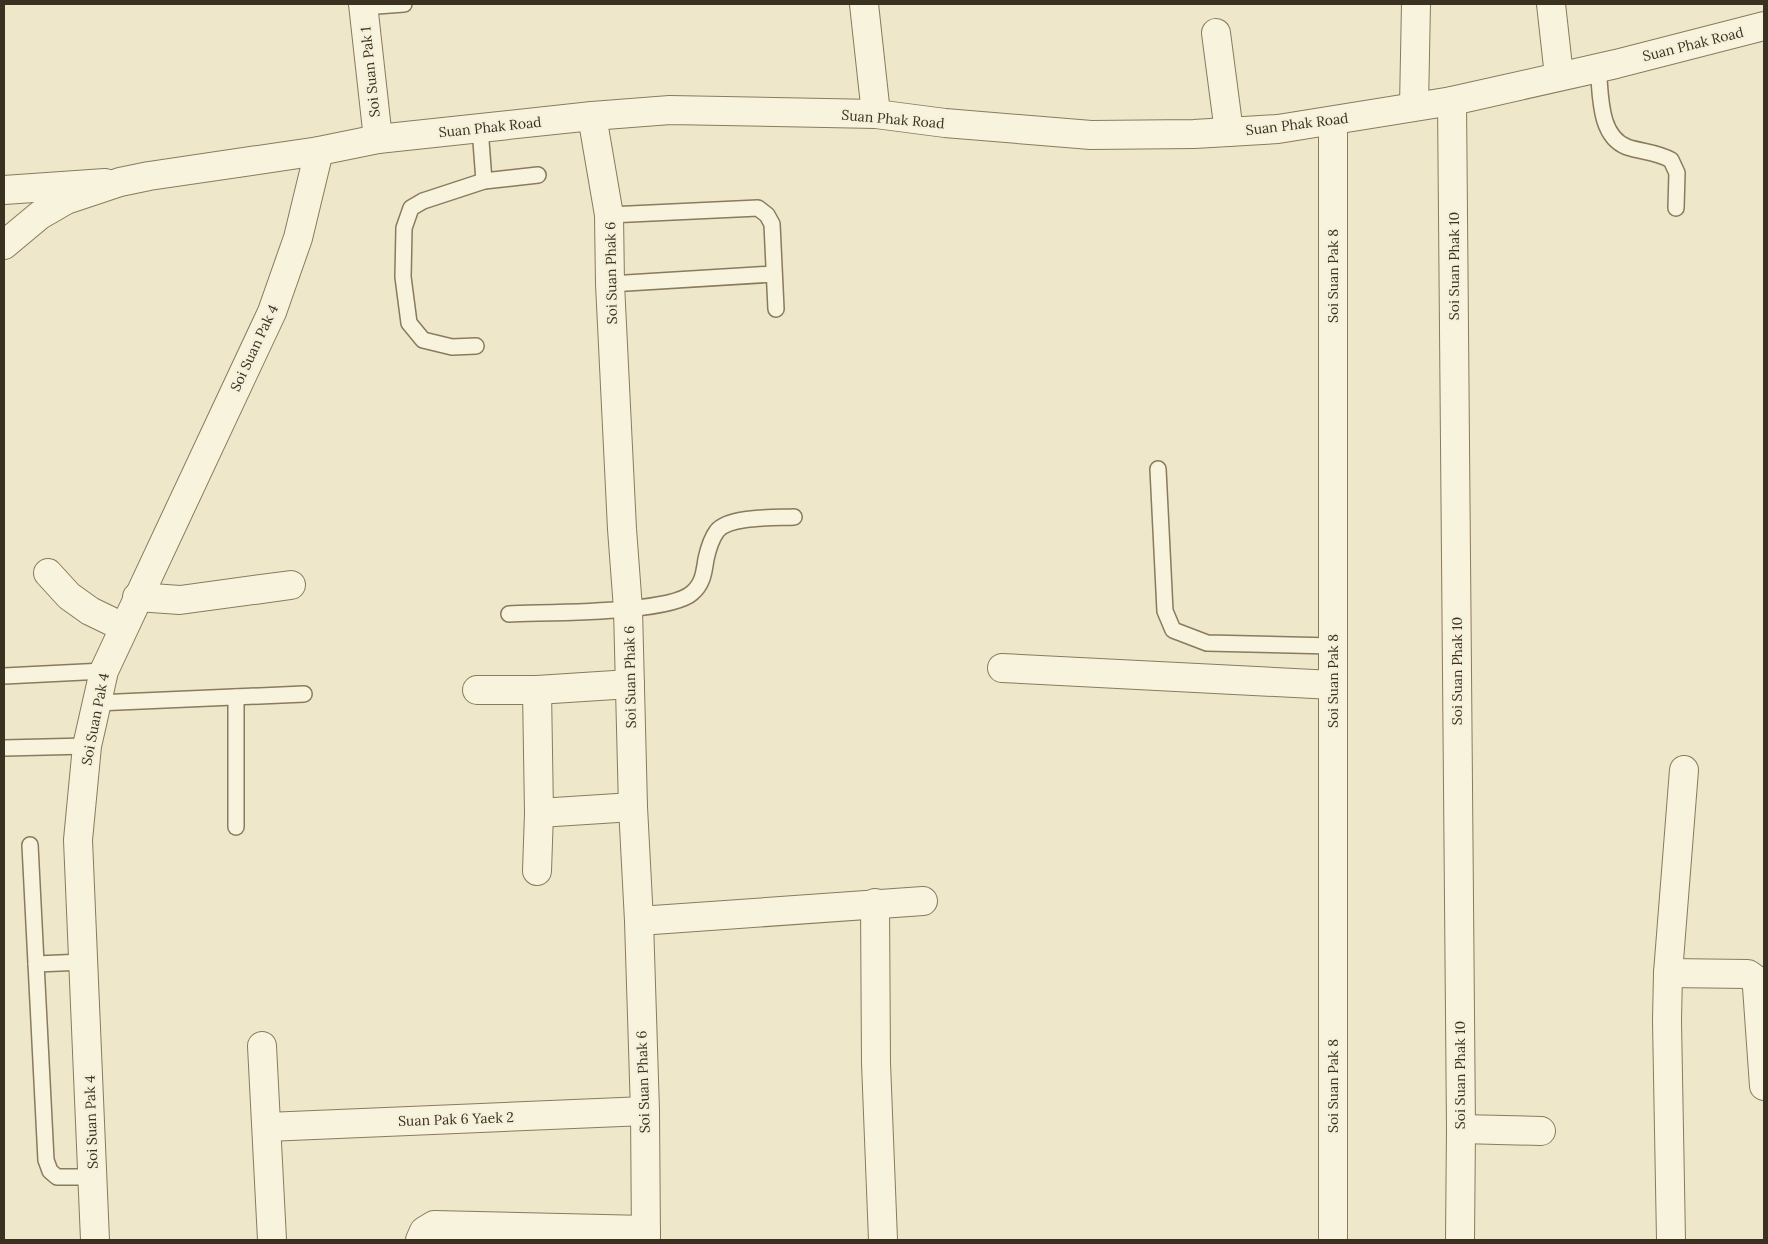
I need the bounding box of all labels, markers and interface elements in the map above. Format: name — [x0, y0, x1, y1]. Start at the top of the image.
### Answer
street label: Suan Phak Road — [1641, 23, 1745, 65]
street label: Soi Suan Pak 1 — [356, 26, 384, 118]
street label: Suan Phak Road — [841, 106, 945, 132]
street label: Suan Phak Road — [1245, 109, 1349, 139]
street label: Suan Phak Road — [438, 113, 542, 141]
street label: Soi Suan Phak 10 — [1445, 212, 1463, 320]
street label: Soi Suan Phak 6 — [601, 222, 621, 324]
street label: Soi Suan Pak 8 — [1324, 229, 1342, 323]
street label: Soi Suan Pak 4 — [226, 301, 282, 394]
street label: Soi Suan Phak 10 — [1448, 617, 1466, 725]
street label: Soi Suan Phak 6 — [620, 626, 640, 728]
street label: Soi Suan Pak 8 — [1324, 634, 1342, 728]
street label: Soi Suan Pak 4 — [77, 671, 113, 767]
street label: Soi Suan Phak 10 — [1451, 1021, 1469, 1129]
street label: Soi Suan Phak 6 — [632, 1030, 654, 1134]
street label: Soi Suan Pak 8 — [1324, 1039, 1342, 1133]
street label: Soi Suan Pak 4 — [80, 1074, 102, 1169]
street label: Suan Pak 6 Yaek 2 — [398, 1108, 514, 1130]

